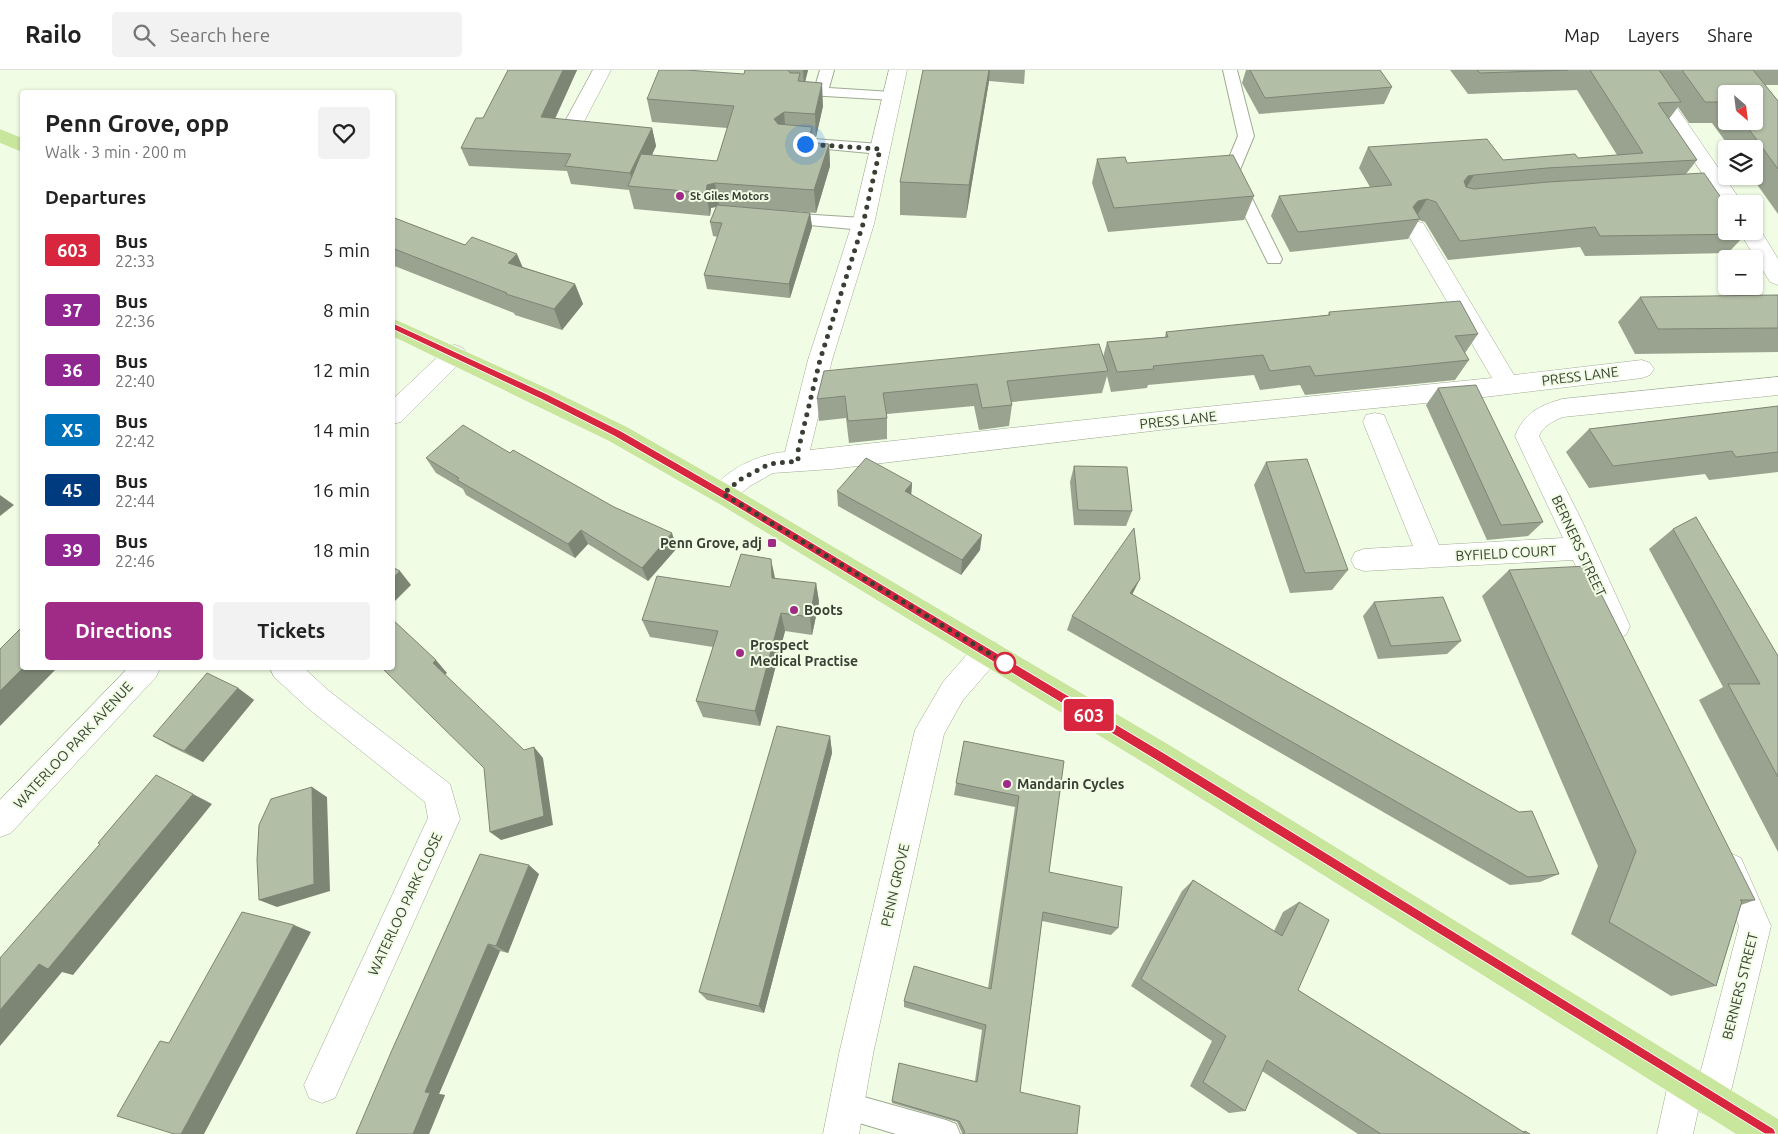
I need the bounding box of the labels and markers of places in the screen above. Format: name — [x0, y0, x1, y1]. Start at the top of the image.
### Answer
marker: St Giles Motors — [674, 190, 686, 202]
place label: St Giles Motors — [690, 190, 769, 202]
place label: Penn Grove, adj — [660, 535, 762, 551]
marker: Penn Grove, adj — [766, 537, 778, 549]
place label: Boots — [804, 602, 843, 618]
marker: Boots — [788, 604, 800, 616]
place label: Prospect Medical Practise — [750, 637, 858, 669]
marker: Prospect Medical Practise — [734, 647, 746, 659]
unlabelled marker — [994, 652, 1016, 674]
place label: Mandarin Cycles — [1017, 776, 1125, 792]
marker: Mandarin Cycles — [1001, 778, 1013, 790]

